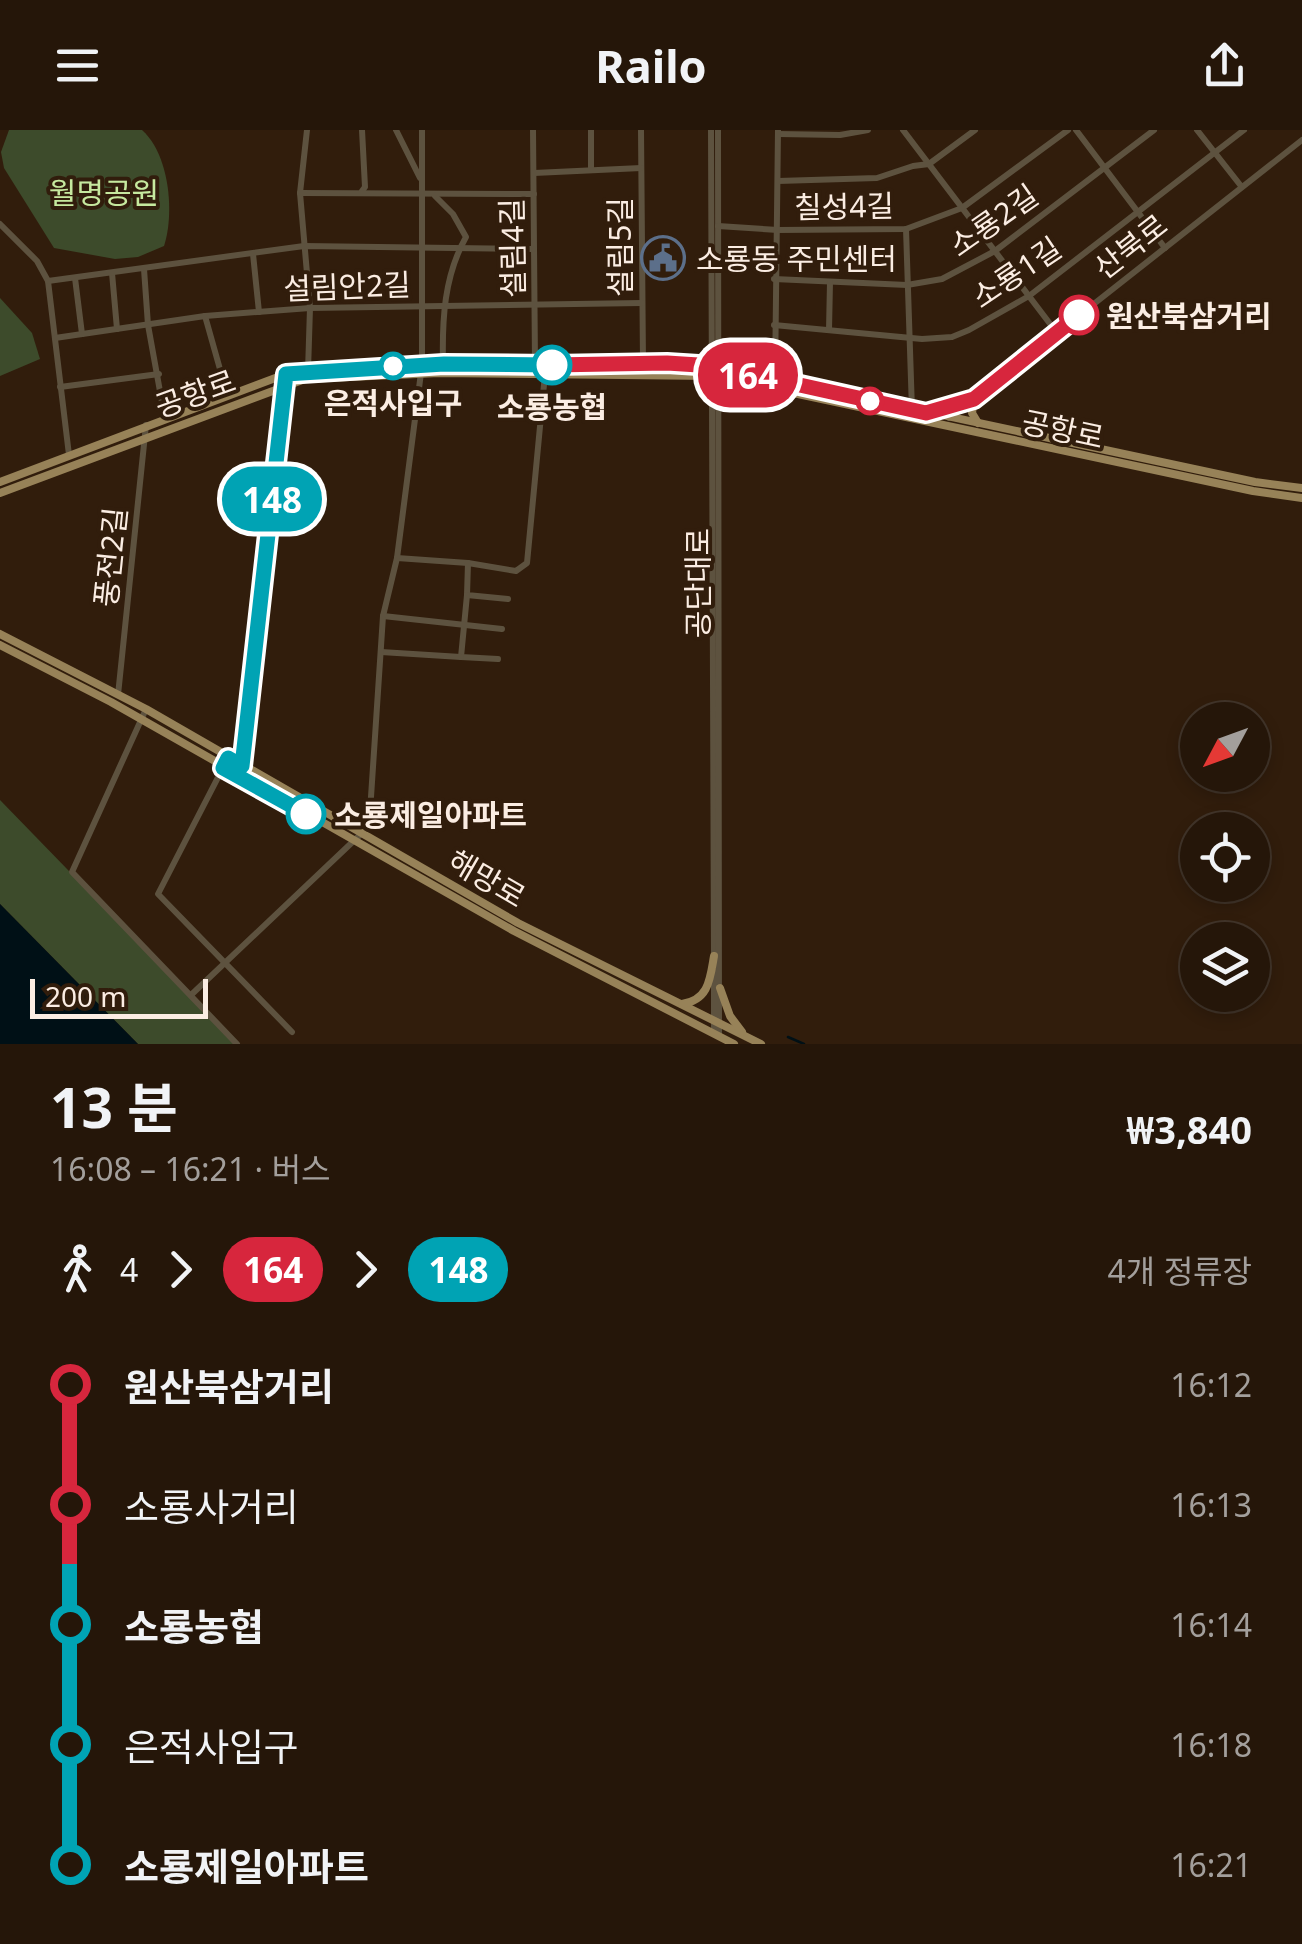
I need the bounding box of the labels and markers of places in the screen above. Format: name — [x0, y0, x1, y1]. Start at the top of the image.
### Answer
public building icon: 소룡동 주민센터 — [640, 235, 686, 281]
place label: 소룡동 주민센터 — [696, 238, 897, 279]
place label: 원산북삼거리 — [1106, 295, 1272, 336]
marker: 원산북삼거리 — [1060, 296, 1098, 334]
marker: 소룡농협 — [533, 346, 571, 384]
marker: 은적사입구 — [380, 353, 406, 379]
place label: 은적사입구 — [324, 382, 462, 423]
place label: 소룡농협 — [497, 386, 607, 427]
unlabelled marker — [857, 388, 883, 414]
place label: 소룡제일아파트 — [334, 794, 527, 835]
marker: 소룡제일아파트 — [287, 795, 325, 833]

